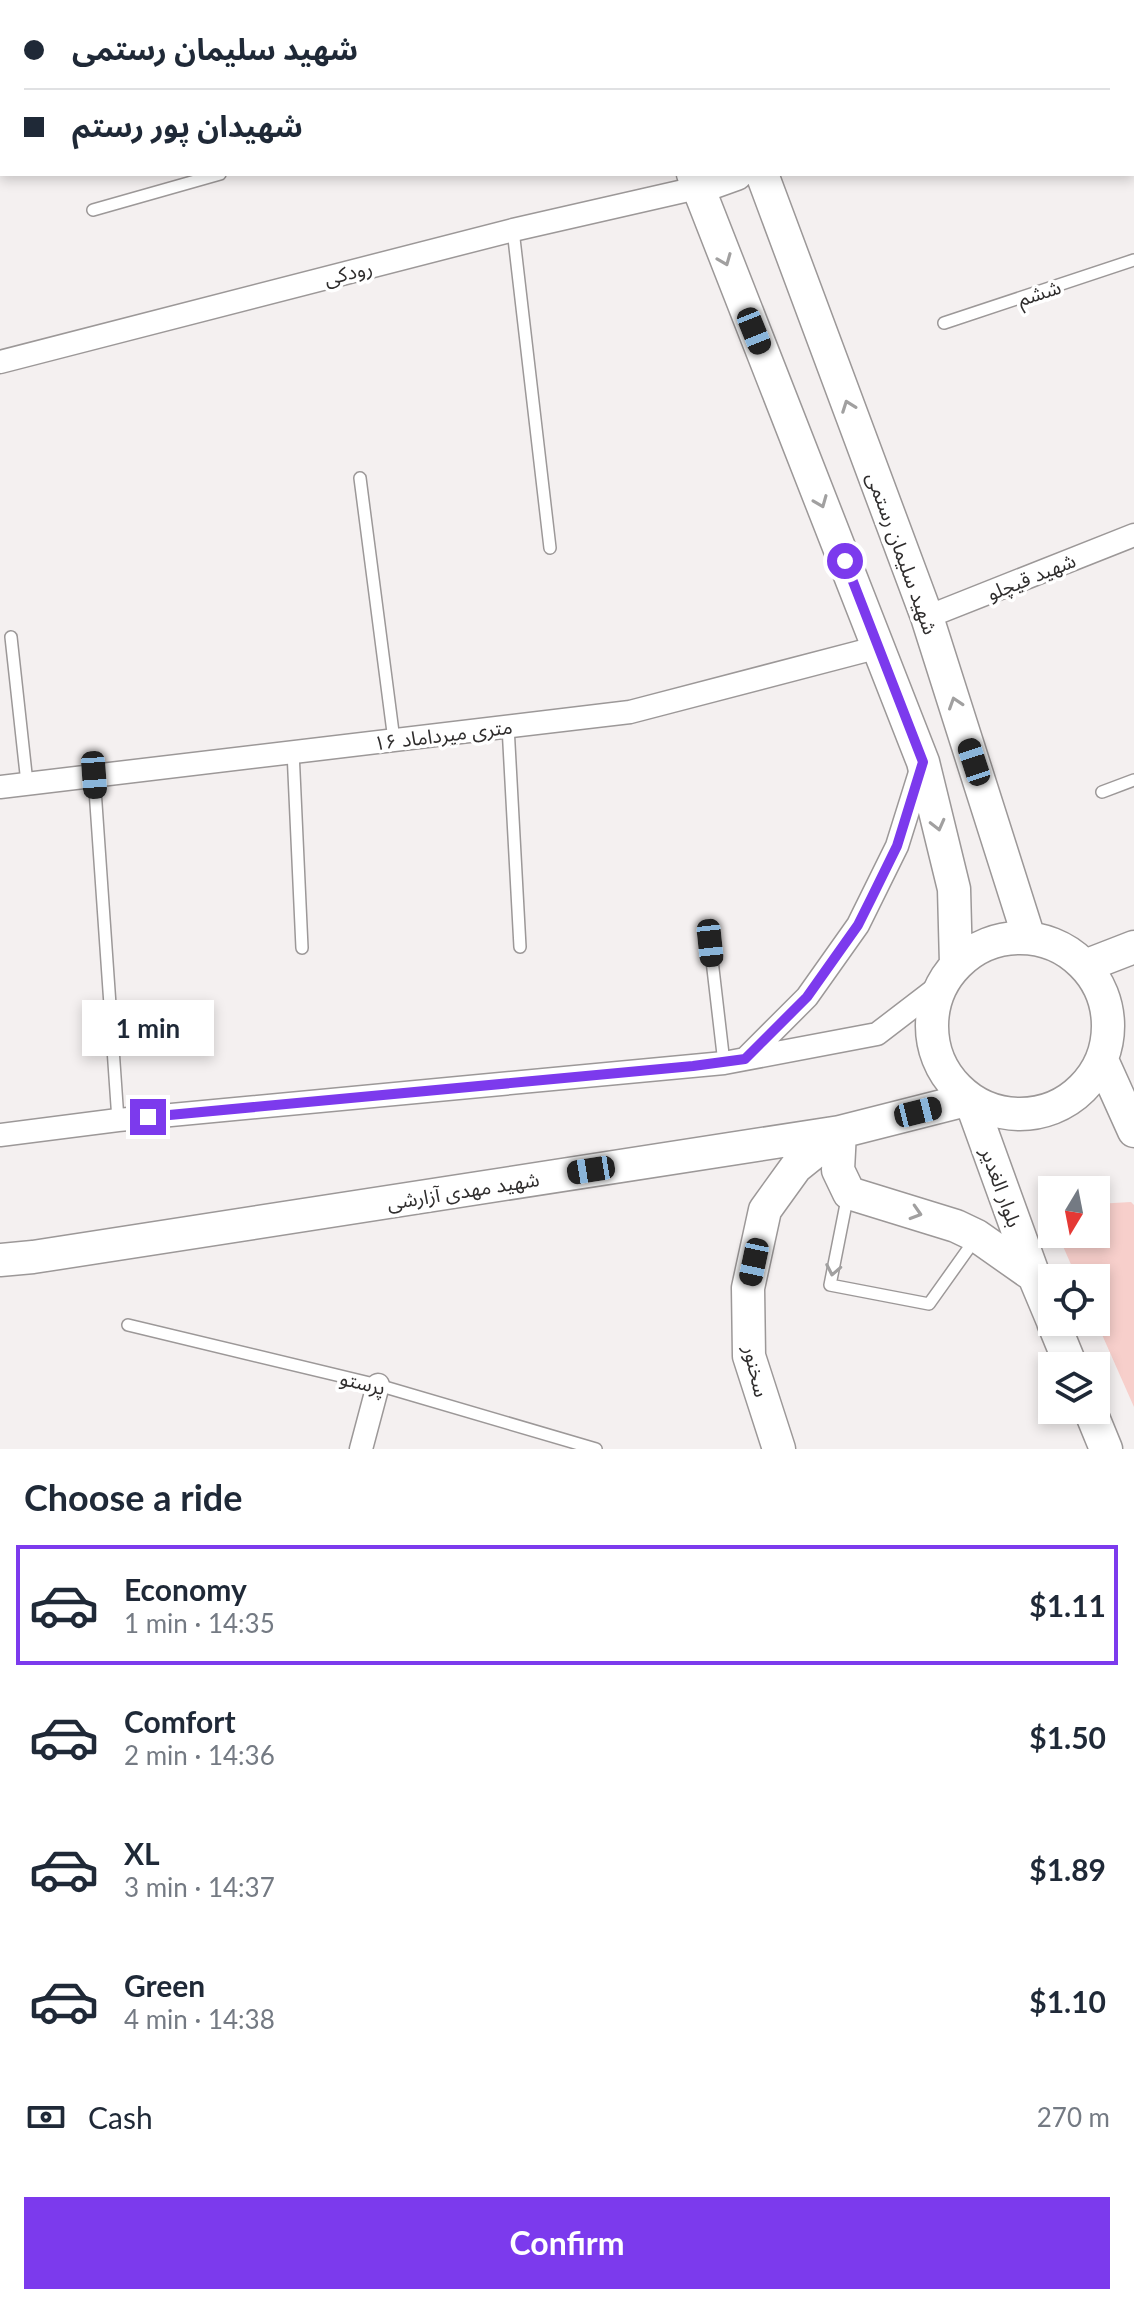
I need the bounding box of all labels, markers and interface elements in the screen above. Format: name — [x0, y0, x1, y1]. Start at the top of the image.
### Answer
text: شهید سلیمان رستمی — [72, 30, 358, 66]
text: شهیدان پور رستم — [72, 107, 303, 143]
one-way arrow — [716, 252, 732, 266]
street label: رودکی — [321, 254, 375, 291]
street label: ششم — [1014, 274, 1065, 314]
car — [734, 304, 774, 358]
one-way arrow — [841, 400, 858, 414]
street label: شهید سلیمان رستمی — [862, 469, 943, 638]
one-way arrow — [812, 494, 828, 508]
route start — [827, 543, 863, 579]
street label: شهید قیچلو — [983, 547, 1080, 607]
one-way arrow — [948, 697, 964, 711]
street label: ۱۶ متری میرداماد — [372, 714, 514, 755]
car — [955, 735, 993, 789]
car — [80, 750, 108, 800]
one-way arrow — [929, 818, 946, 831]
car — [696, 918, 724, 968]
callout: 1 min — [82, 1001, 214, 1057]
text: 1 min — [116, 1012, 180, 1044]
car — [892, 1095, 944, 1129]
route end — [130, 1099, 166, 1135]
street label: بلوار الغدیر — [975, 1143, 1027, 1230]
car — [565, 1154, 617, 1186]
street label: شهید مهدی آزارشی — [385, 1166, 541, 1215]
north arrow — [1038, 1176, 1110, 1248]
map controls — [1038, 1176, 1110, 1424]
one-way arrow — [909, 1204, 922, 1220]
car — [737, 1236, 771, 1288]
one-way arrow — [825, 1262, 842, 1276]
button: locate — [1038, 1264, 1110, 1336]
street label: سخنور — [738, 1342, 775, 1399]
button: layers — [1038, 1352, 1110, 1424]
street label: پرستو — [337, 1365, 388, 1401]
text: Choose a ride — [24, 1475, 243, 1519]
icon: car — [28, 1569, 100, 1641]
text: Economy — [124, 1571, 247, 1607]
text: $1.11 — [1029, 1587, 1106, 1623]
text: 1 min · 14:35 — [124, 1607, 275, 1639]
icon: car — [28, 1701, 100, 1773]
text: Comfort — [124, 1703, 236, 1739]
text: $1.50 — [1029, 1719, 1106, 1755]
text: 2 min · 14:36 — [124, 1739, 275, 1771]
icon: car — [28, 1833, 100, 1905]
text: XL — [124, 1835, 160, 1871]
text: $1.89 — [1029, 1851, 1106, 1887]
text: 3 min · 14:37 — [124, 1871, 275, 1903]
icon: car — [28, 1965, 100, 2037]
text: Green — [124, 1967, 205, 2003]
text: $1.10 — [1029, 1983, 1106, 2019]
text: 4 min · 14:38 — [124, 2003, 275, 2035]
icon: cash — [24, 2095, 68, 2139]
text: Cash — [88, 2099, 153, 2135]
text: 270 m — [1037, 2101, 1110, 2133]
button: Confirm — [24, 2197, 1110, 2289]

